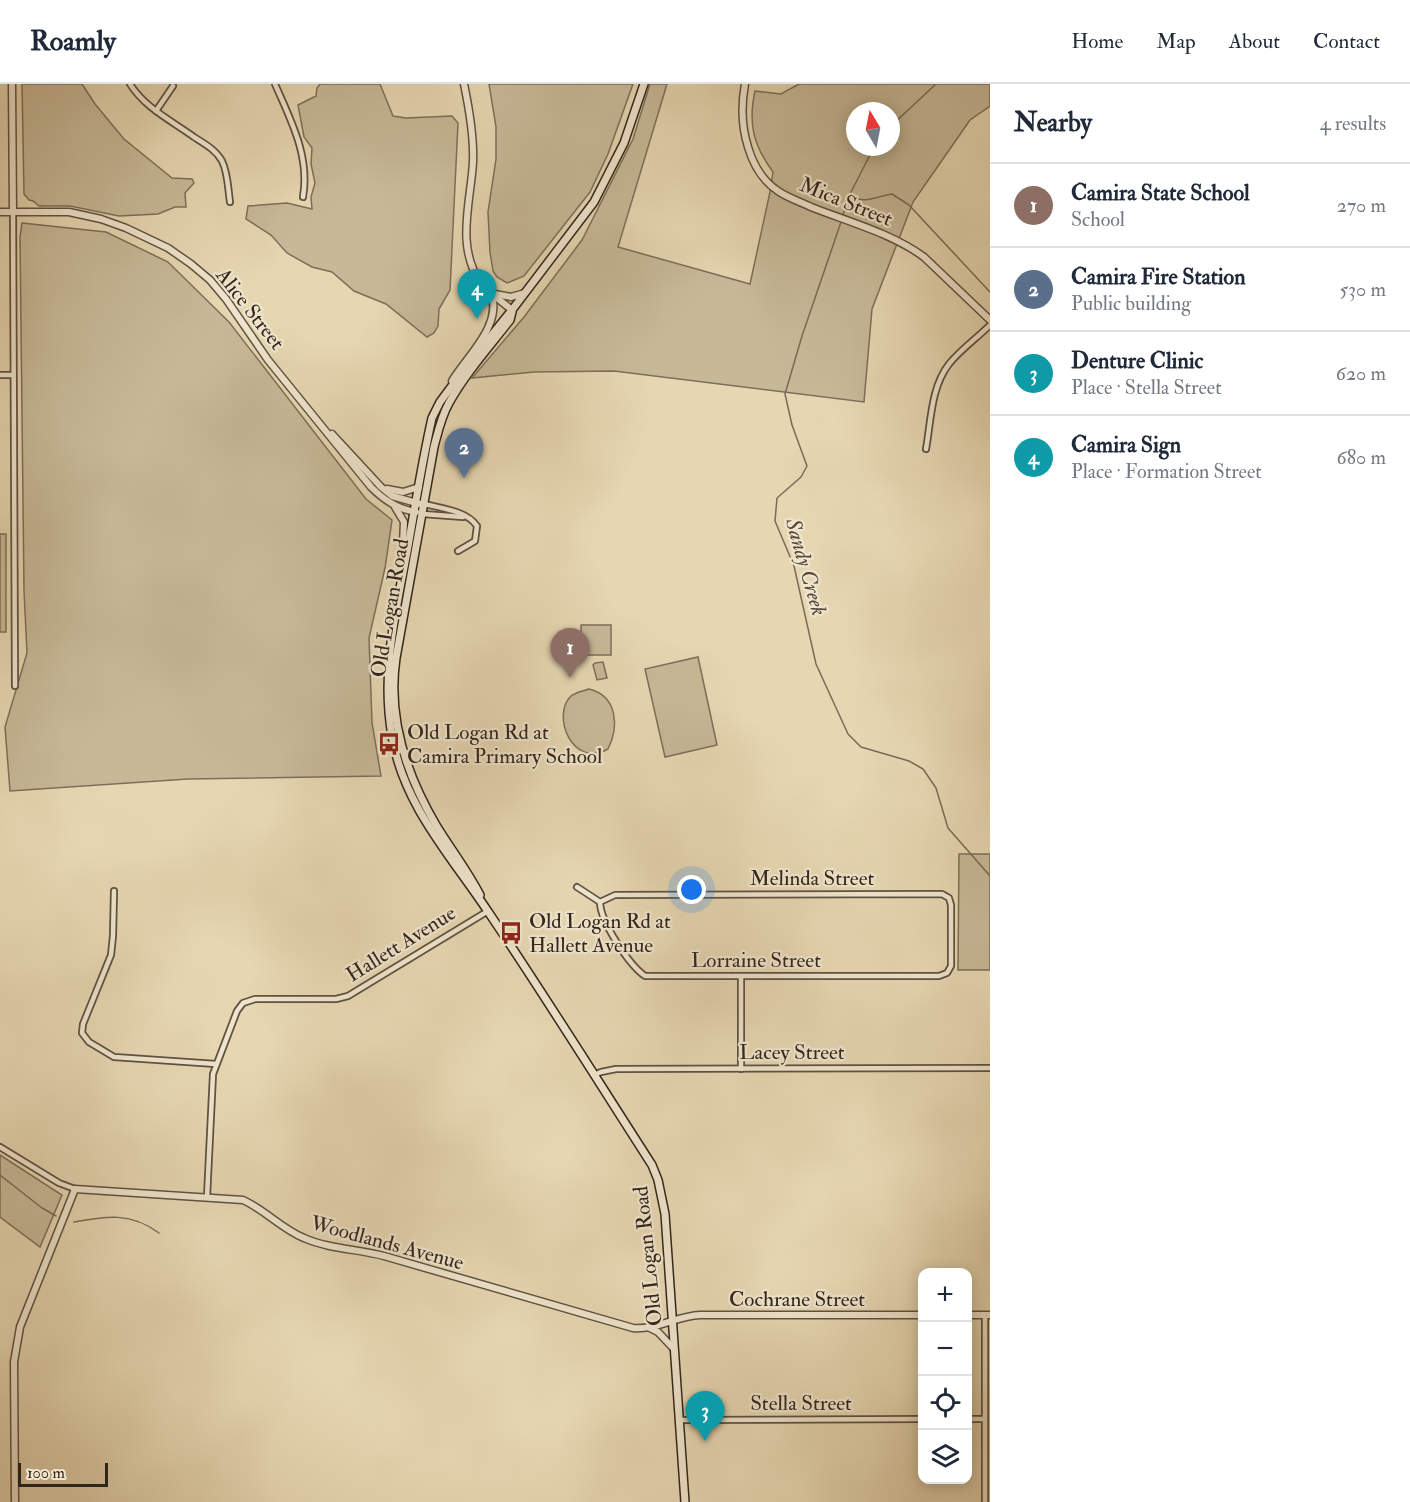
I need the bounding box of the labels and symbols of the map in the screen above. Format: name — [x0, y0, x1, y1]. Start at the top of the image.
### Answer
north arrow — [846, 102, 900, 156]
street label: Mica Street — [796, 171, 897, 233]
street label: Alice Street — [209, 262, 290, 355]
pin: 4 — [458, 270, 496, 319]
pin: 2 — [444, 428, 484, 478]
water label: Sandy Creek — [778, 514, 833, 619]
street label: Old Logan Road — [365, 536, 416, 680]
pin: 1 — [550, 628, 590, 678]
place label: Old Logan Rd at Camira Primary School — [407, 719, 603, 770]
bus stop icon: Old Logan Rd at Camira Primary School — [376, 731, 402, 757]
street label: Melinda Street — [750, 865, 874, 892]
your location — [677, 875, 706, 904]
street label: Hallett Avenue — [341, 900, 461, 988]
place label: Old Logan Rd at Hallett Avenue — [529, 908, 671, 959]
bus stop icon: Old Logan Rd at Hallett Avenue — [498, 920, 524, 946]
street label: Lorraine Street — [691, 947, 821, 974]
street label: Lacey Street — [739, 1039, 845, 1066]
street label: Old Logan Road — [627, 1184, 669, 1327]
street label: Woodlands Avenue — [306, 1209, 467, 1276]
street label: Cochrane Street — [729, 1286, 865, 1313]
street label: Stella Street — [750, 1390, 852, 1417]
pin: 3 — [686, 1392, 724, 1441]
scale bar — [18, 1460, 108, 1488]

